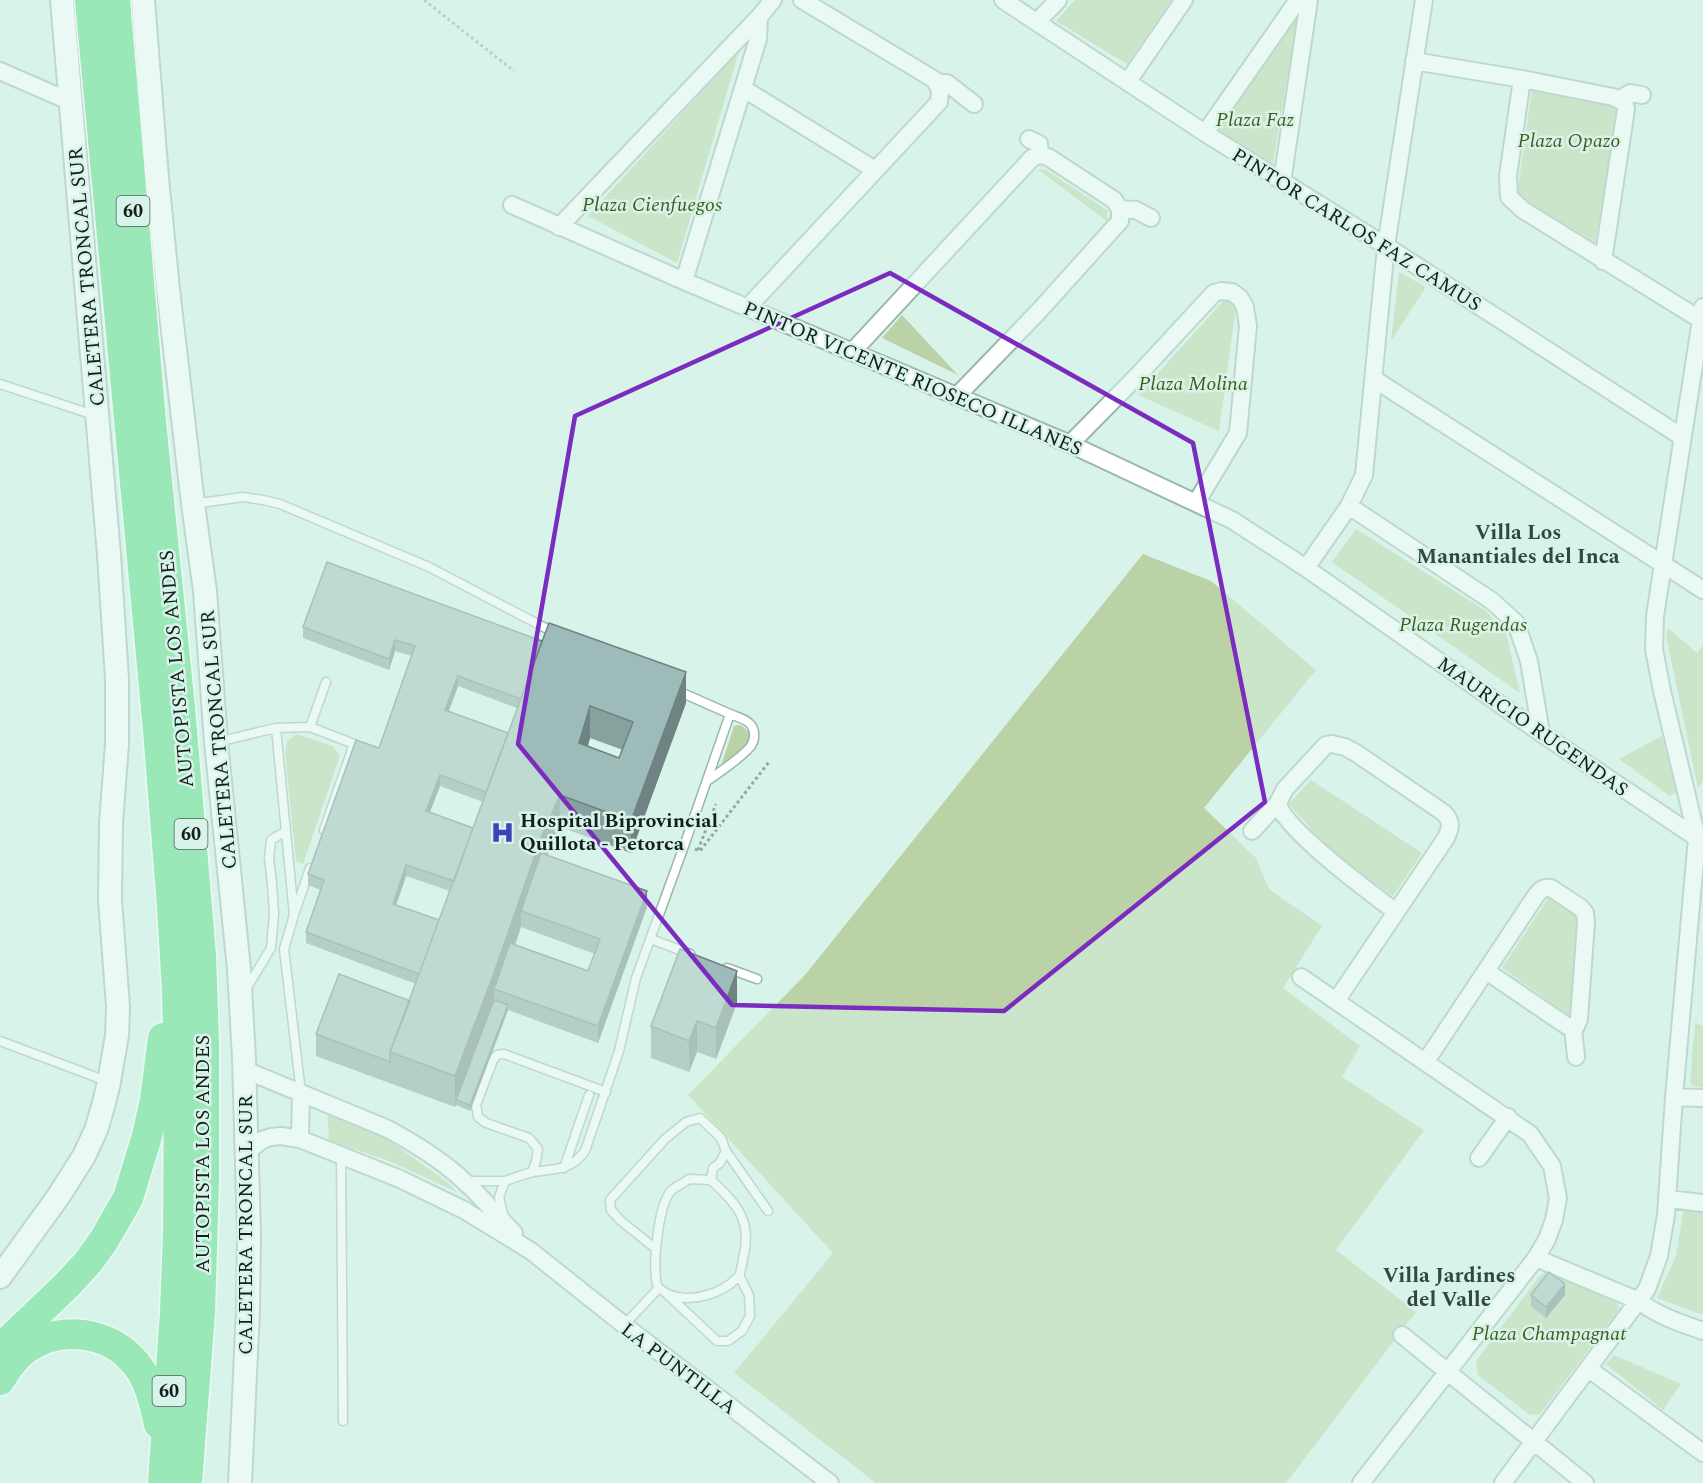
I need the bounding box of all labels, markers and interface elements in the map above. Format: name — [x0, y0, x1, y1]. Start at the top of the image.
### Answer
park label: Plaza Faz — [1216, 105, 1294, 135]
park label: Plaza Opazo — [1517, 126, 1621, 156]
street label: PINTOR CARLOS FAZ CAMUS — [1226, 140, 1487, 319]
street label: CALETERA TRONCAL SUR — [61, 145, 113, 408]
park label: Plaza Cienfuegos — [582, 190, 722, 220]
road number: 60 — [116, 196, 150, 226]
street label: PINTOR VICENTE RIOSECO ILLANES — [739, 294, 1087, 464]
park label: Plaza Molina — [1138, 369, 1248, 399]
district label: Villa Los Manantiales del Inca — [1416, 517, 1620, 573]
street label: AUTOPISTA LOS ANDES — [152, 549, 202, 789]
street label: CALETERA TRONCAL SUR — [193, 608, 245, 871]
park label: Plaza Rugendas — [1399, 610, 1527, 640]
street label: MAURICIO RUGENDAS — [1431, 649, 1634, 804]
place label: Hospital Biprovincial Quillota - Petorca — [520, 806, 718, 859]
road number: 60 — [174, 819, 207, 849]
hospital icon: Hospital Biprovincial Quillota - Petorca — [489, 819, 515, 845]
street label: AUTOPISTA LOS ANDES — [188, 1035, 218, 1273]
street label: CALETERA TRONCAL SUR — [231, 1094, 261, 1355]
district label: Villa Jardines del Valle — [1383, 1260, 1515, 1316]
street label: LA PUNTILLA — [614, 1315, 743, 1422]
park label: Plaza Champagnat — [1472, 1319, 1627, 1349]
road number: 60 — [152, 1376, 186, 1406]

